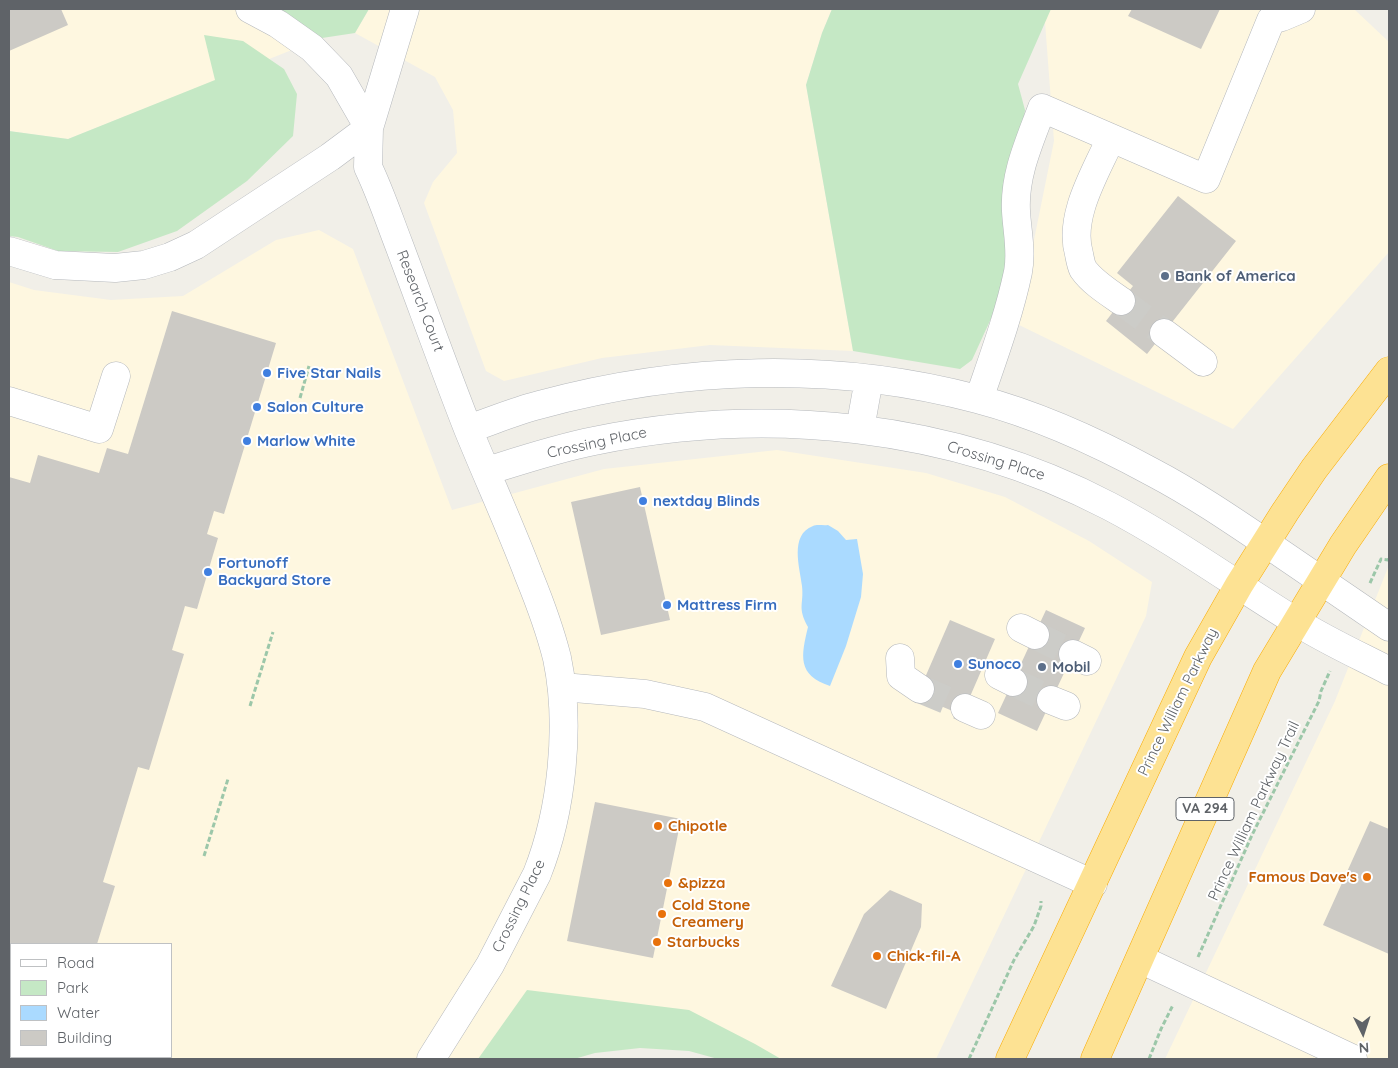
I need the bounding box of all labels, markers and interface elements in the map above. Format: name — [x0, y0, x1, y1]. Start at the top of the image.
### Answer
street label: Research Court — [392, 248, 448, 354]
place label: Bank of America — [1175, 267, 1296, 285]
marker: Bank of America — [1159, 270, 1171, 282]
place label: Five Star Nails — [277, 364, 381, 382]
marker: Five Star Nails — [261, 367, 273, 379]
place label: Salon Culture — [267, 398, 364, 416]
marker: Salon Culture — [251, 401, 263, 413]
street label: Crossing Place — [546, 424, 648, 462]
place label: Marlow White — [257, 432, 356, 450]
marker: Marlow White — [241, 435, 253, 447]
street label: Crossing Place — [945, 438, 1047, 484]
place label: nextday Blinds — [653, 492, 760, 510]
marker: nextday Blinds — [637, 495, 649, 507]
place label: Fortunoff Backyard Store — [218, 554, 331, 589]
marker: Fortunoff Backyard Store — [202, 566, 214, 578]
place label: Mattress Firm — [677, 596, 777, 614]
marker: Mattress Firm — [661, 599, 673, 611]
street label: Prince William Parkway — [1134, 625, 1222, 779]
place label: Sunoco — [968, 655, 1021, 673]
marker: Sunoco — [952, 658, 964, 670]
place label: Mobil — [1052, 658, 1091, 676]
marker: Mobil — [1036, 661, 1048, 673]
street label: Prince William Parkway Trail — [1204, 718, 1304, 904]
road number: VA 294 — [1176, 798, 1234, 821]
place label: Chipotle — [668, 817, 727, 835]
marker: Chipotle — [652, 820, 664, 832]
street label: Crossing Place — [489, 856, 549, 956]
place label: Famous Dave's — [1248, 868, 1357, 886]
marker: Famous Dave's — [1361, 871, 1373, 883]
place label: &pizza — [678, 874, 726, 892]
marker: &pizza — [662, 877, 674, 889]
place label: Cold Stone Creamery — [672, 896, 750, 931]
marker: Cold Stone Creamery — [656, 908, 668, 920]
place label: Starbucks — [667, 933, 740, 951]
marker: Starbucks — [651, 936, 663, 948]
legend — [10, 943, 172, 1058]
place label: Chick-fil-A — [887, 947, 961, 965]
marker: Chick-fil-A — [871, 950, 883, 962]
text: Road — [57, 953, 94, 972]
text: Park — [57, 978, 89, 997]
text: Water — [57, 1003, 100, 1022]
north arrow — [1338, 1008, 1388, 1058]
text: Building — [57, 1028, 112, 1047]
text: N — [1358, 1039, 1370, 1057]

